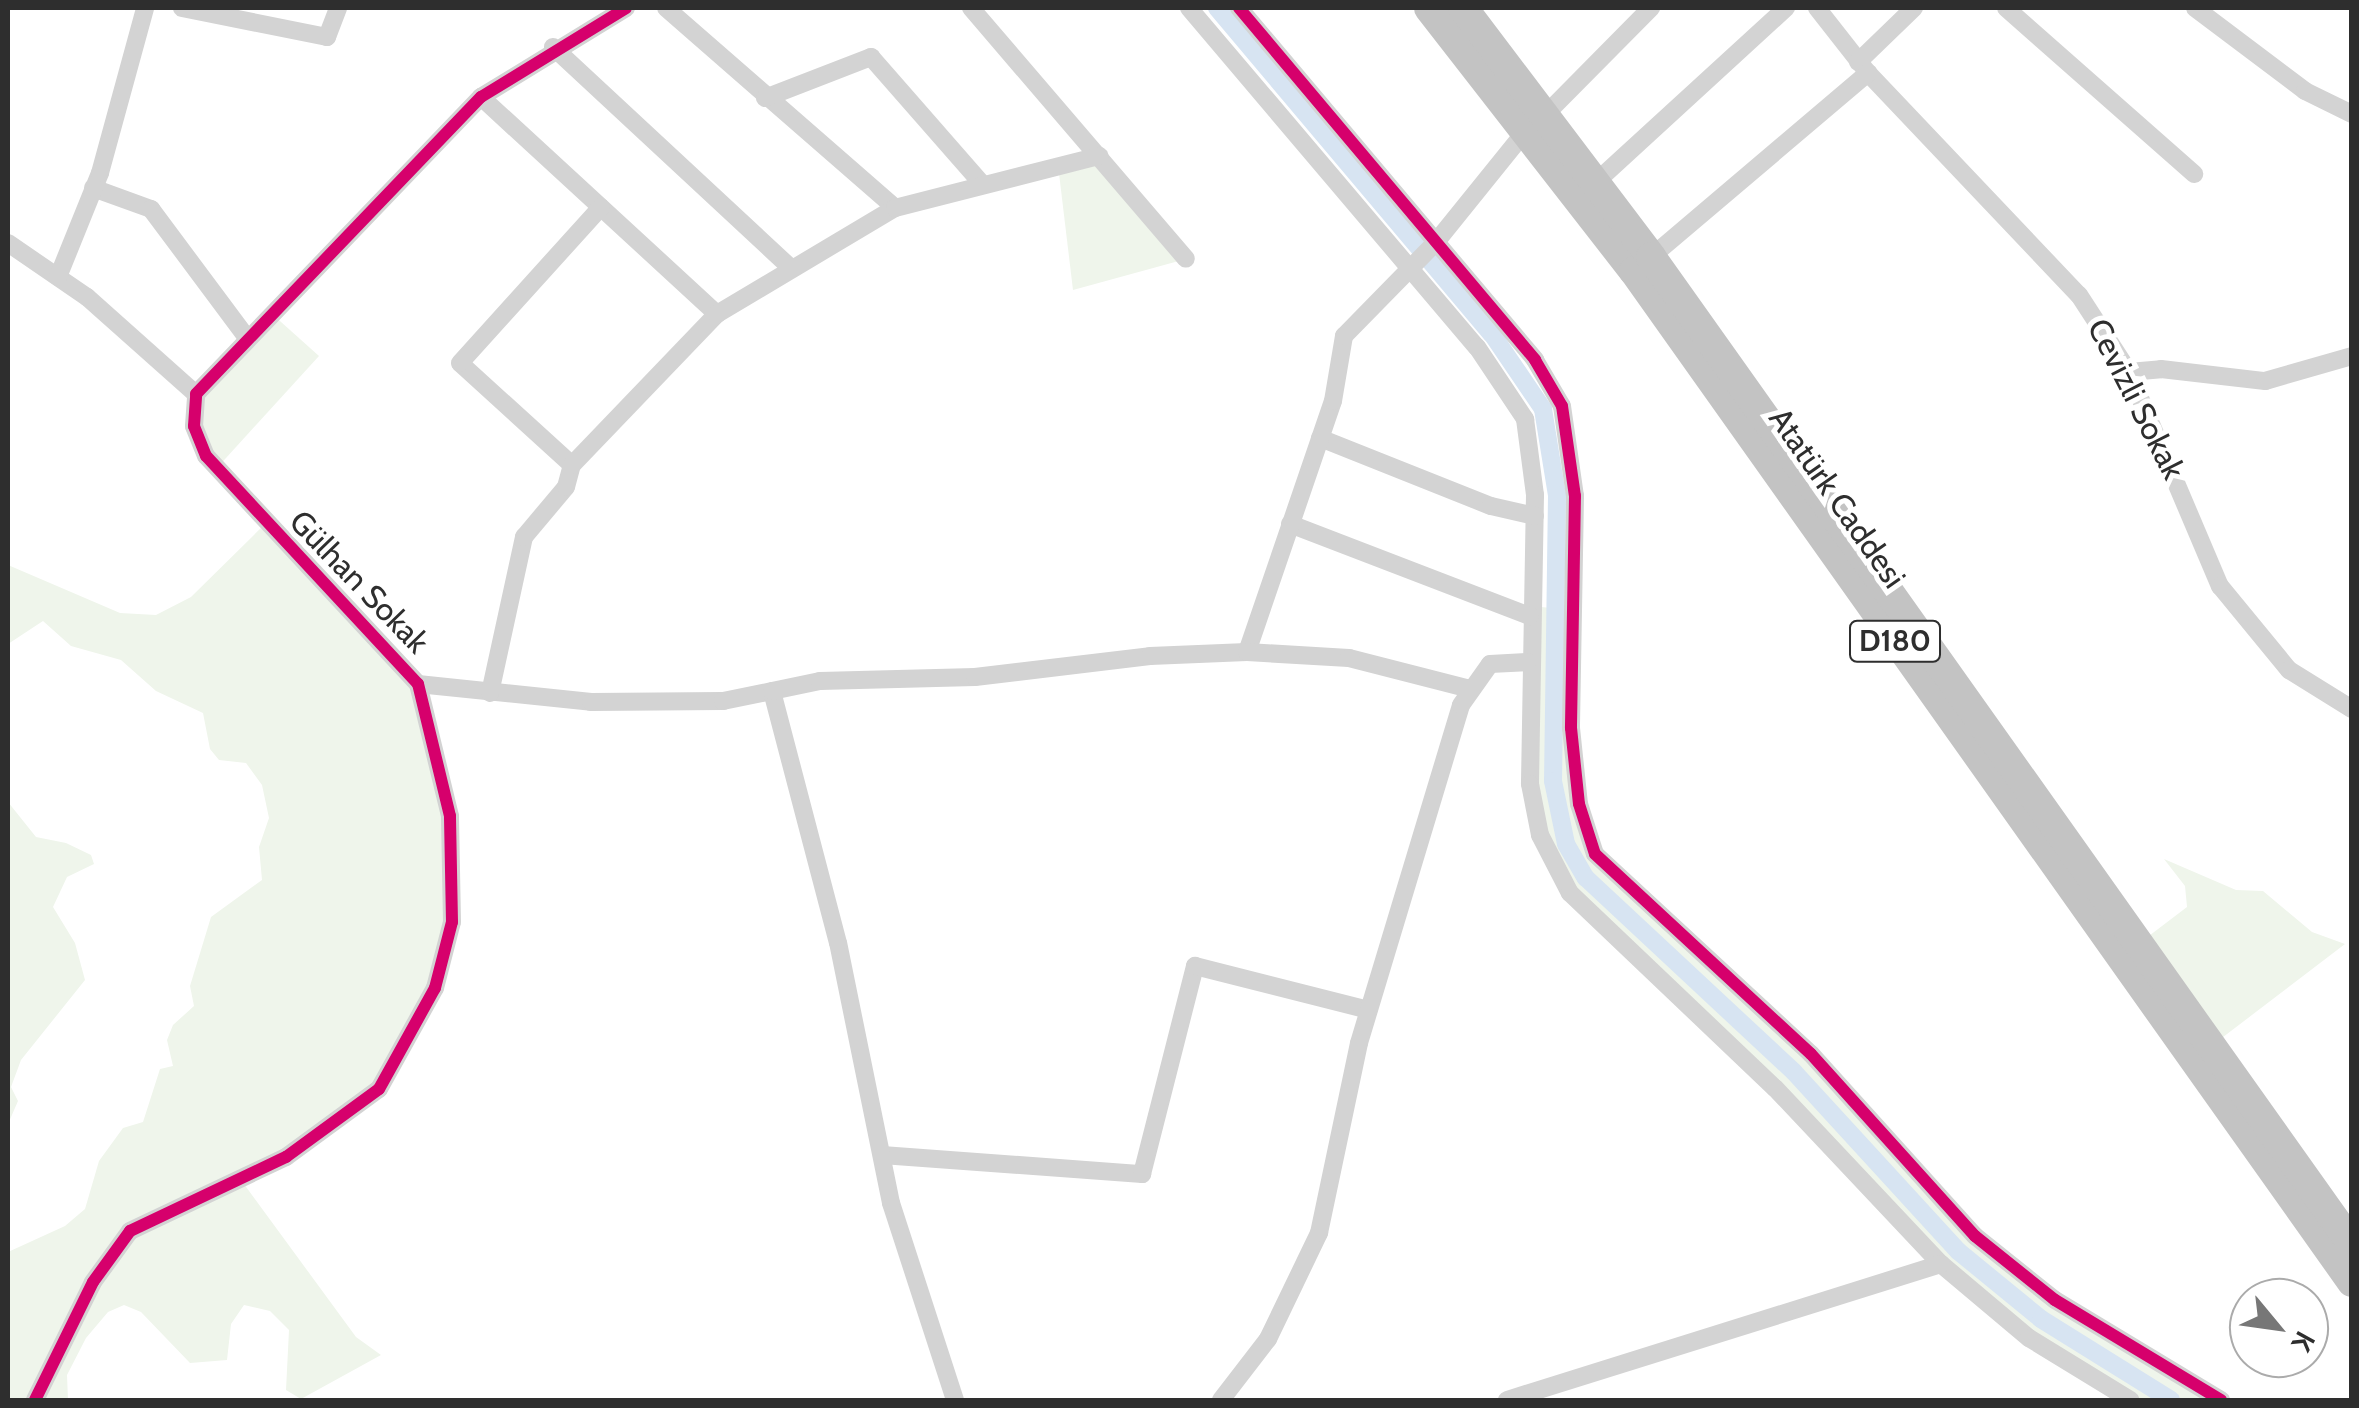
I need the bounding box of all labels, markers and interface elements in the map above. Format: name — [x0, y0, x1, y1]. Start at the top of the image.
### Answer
street label: Cevizli Sokak — [2079, 312, 2193, 486]
street label: Atatürk Caddesi — [1761, 401, 1913, 595]
street label: Gülhan Sokak — [281, 503, 437, 661]
road number: D180 — [1848, 616, 1942, 666]
north arrow — [2229, 1278, 2329, 1378]
text: K — [2284, 1326, 2323, 1357]

